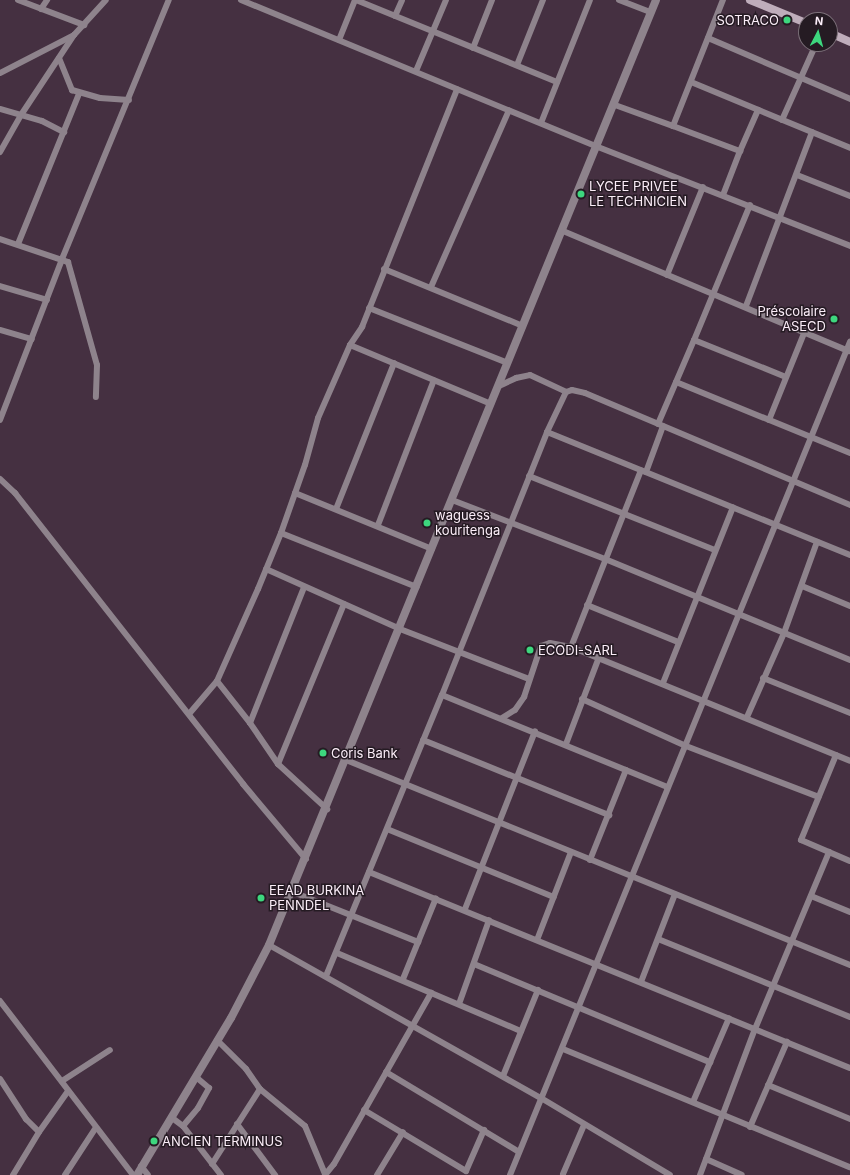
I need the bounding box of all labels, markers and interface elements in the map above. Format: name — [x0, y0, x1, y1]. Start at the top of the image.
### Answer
place label: SOTRACO — [716, 12, 779, 28]
north arrow — [798, 12, 838, 52]
text: N — [814, 14, 824, 28]
marker: SOTRACO — [782, 15, 792, 25]
place label: LYCEE PRIVEE LE TECHNICIEN — [589, 179, 687, 210]
marker: LYCEE PRIVEE LE TECHNICIEN — [576, 189, 586, 199]
place label: Préscolaire ASECD — [758, 304, 826, 335]
marker: Préscolaire ASECD — [829, 314, 839, 324]
place label: waguess kouritenga — [435, 508, 500, 539]
marker: waguess kouritenga — [422, 518, 432, 528]
place label: ECODI-SARL — [538, 642, 617, 658]
marker: ECODI-SARL — [525, 645, 535, 655]
place label: Coris Bank — [331, 745, 398, 761]
marker: Coris Bank — [318, 748, 328, 758]
place label: EEAD BURKINA PENNDEL — [269, 883, 364, 914]
marker: EEAD BURKINA PENNDEL — [256, 893, 266, 903]
place label: ANCIEN TERMINUS — [162, 1133, 283, 1149]
marker: ANCIEN TERMINUS — [149, 1136, 159, 1146]

